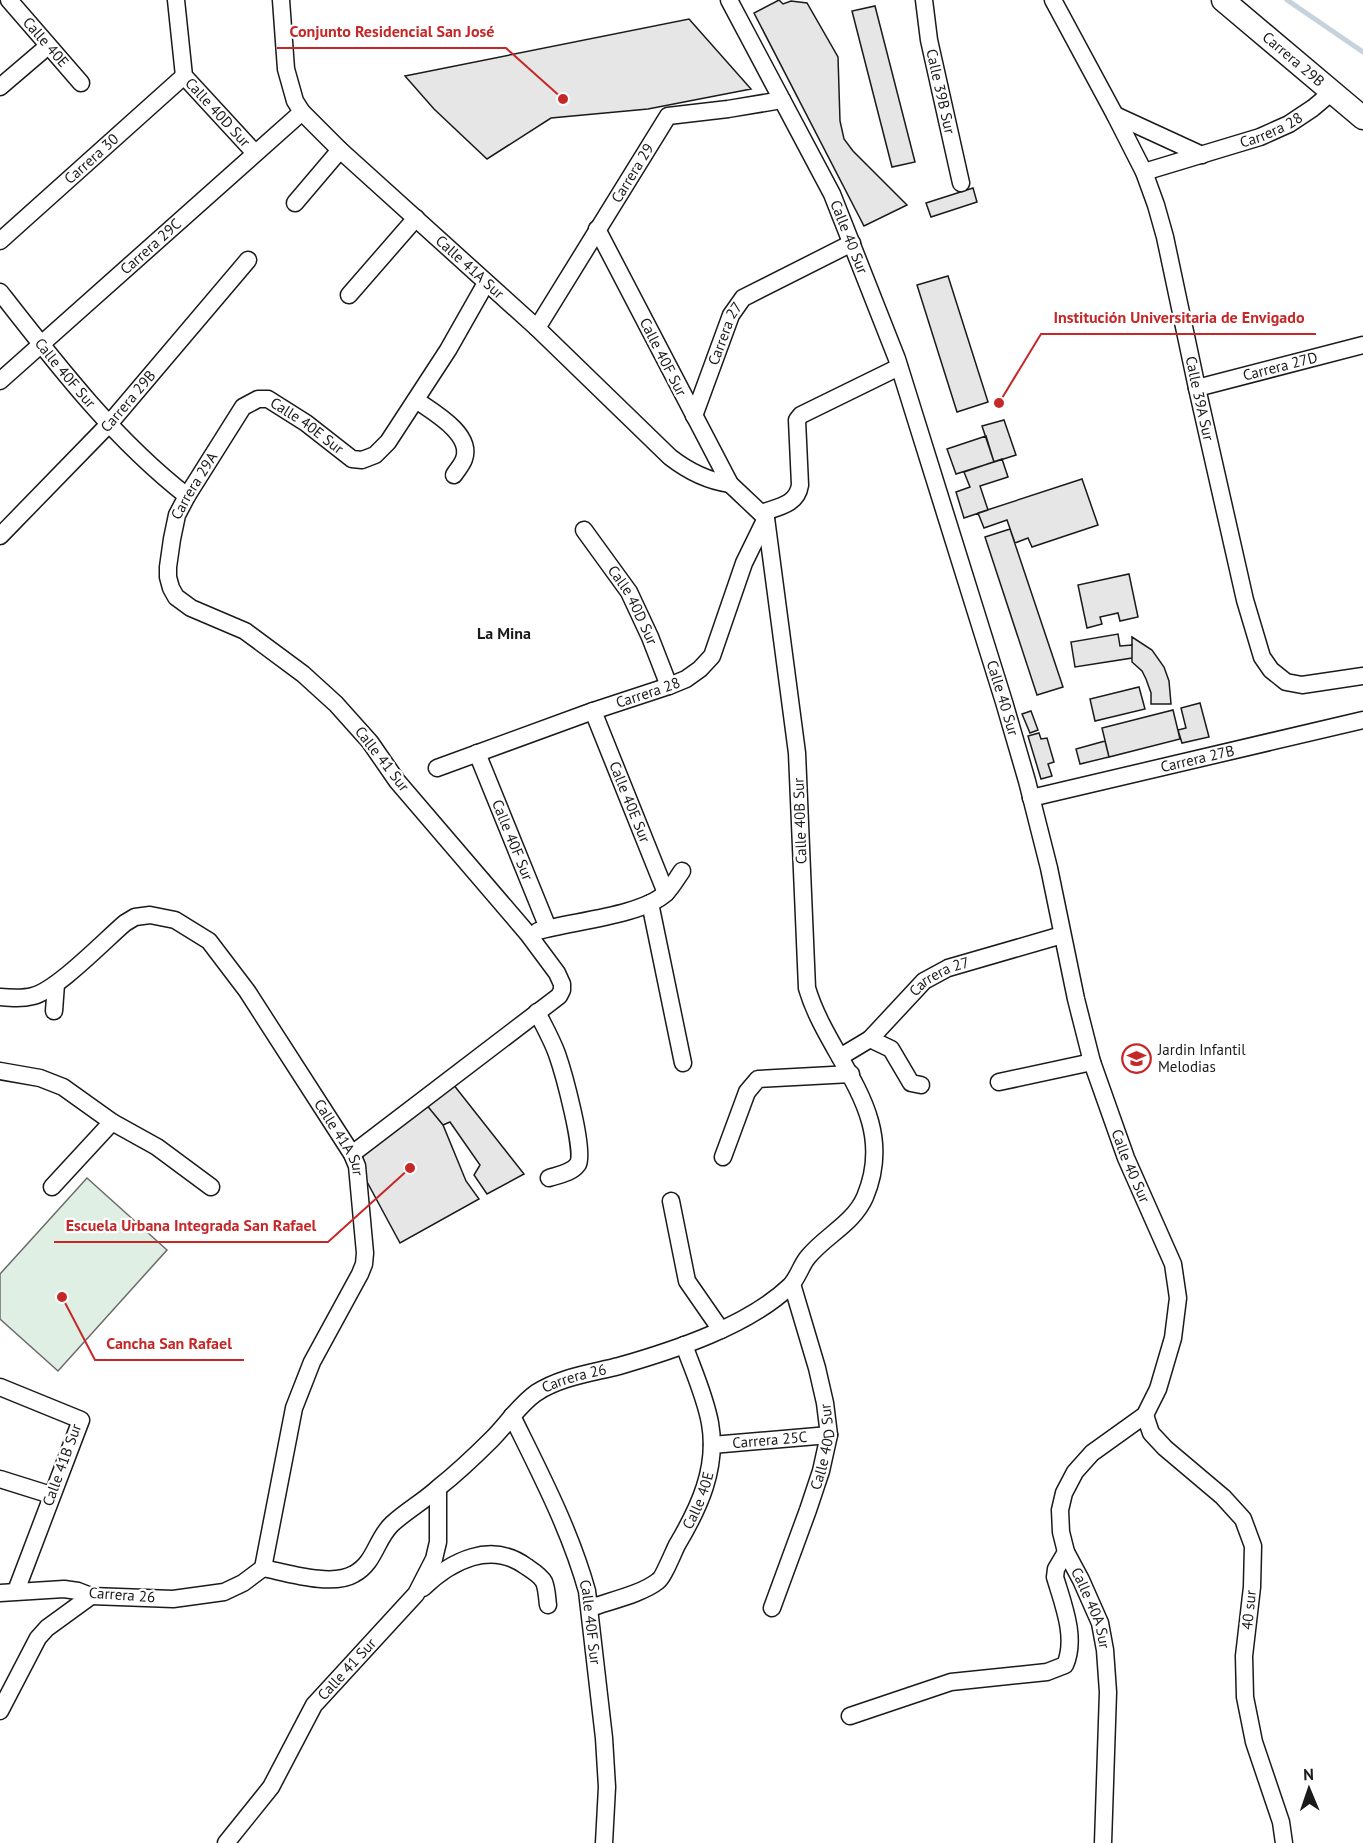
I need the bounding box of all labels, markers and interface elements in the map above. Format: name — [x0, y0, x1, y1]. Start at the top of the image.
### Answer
street label: Calle 40E — [19, 13, 73, 71]
callout: Conjunto Residencial San José — [277, 14, 506, 48]
text: Conjunto Residencial San José — [290, 21, 494, 41]
street label: Carrera 29B — [1259, 27, 1329, 90]
street label: Calle 39B Sur — [922, 47, 960, 136]
street label: Calle 40D Sur — [181, 73, 255, 151]
street label: Carrera 28 — [1238, 108, 1306, 152]
street label: Carrera 30 — [60, 129, 122, 188]
street label: Carrera 29 — [607, 140, 658, 206]
street label: Calle 40 Sur — [826, 197, 873, 277]
street label: Carrera 29C — [116, 214, 185, 278]
street label: Calle 41A Sur — [432, 231, 508, 303]
street label: Carrera 27 — [703, 298, 746, 368]
callout: Institución Universitaria de Envigado — [1041, 300, 1316, 334]
text: Institución Universitaria de Envigado — [1053, 307, 1305, 327]
street label: Calle 40F Sur — [636, 314, 691, 399]
street label: Calle 40F Sur — [31, 334, 100, 412]
street label: Carrera 27D — [1241, 347, 1319, 385]
street label: Calle 39A Sur — [1182, 354, 1219, 442]
street label: Carrera 29B — [96, 366, 159, 436]
street label: Calle 40E Sur — [267, 393, 348, 458]
street label: Carrera 29A — [166, 448, 221, 523]
street label: Calle 40D Sur — [604, 562, 662, 647]
district label: La Mina — [477, 623, 531, 643]
street label: Calle 40 Sur — [983, 658, 1023, 738]
street label: Carrera 28 — [613, 672, 683, 712]
street label: Calle 41 Sur — [351, 722, 414, 795]
street label: Carrera 27B — [1159, 741, 1236, 776]
street label: Calle 40E Sur — [605, 758, 655, 845]
street label: Calle 40B Sur — [788, 778, 811, 865]
street label: Calle 40F Sur — [488, 797, 538, 883]
street label: Carrera 27 — [905, 952, 971, 1000]
place label: Jardin Infantil Melodias — [1157, 1040, 1246, 1076]
school or university icon: Jardin Infantil Melodias — [1121, 1043, 1153, 1075]
street label: Calle 41A Sur — [310, 1095, 368, 1176]
street label: Calle 40 Sur — [1108, 1127, 1155, 1205]
callout: Escuela Urbana Integrada San Rafael — [54, 1208, 328, 1242]
text: Escuela Urbana Integrada San Rafael — [66, 1215, 317, 1235]
callout: Cancha San Rafael — [95, 1326, 244, 1360]
text: Cancha San Rafael — [106, 1333, 232, 1353]
street label: Carrera 26 — [538, 1359, 608, 1397]
street label: Calle 40D Sur — [805, 1403, 838, 1492]
street label: Calle 41B Sur — [38, 1421, 85, 1509]
street label: Carrera 25C — [732, 1427, 808, 1452]
street label: Calle 40E — [678, 1470, 718, 1532]
street label: Calle 40A Sur — [1067, 1564, 1115, 1650]
street label: Calle 40F Sur — [575, 1577, 605, 1666]
street label: Carrera 26 — [88, 1583, 156, 1606]
street label: 40 sur — [1237, 1589, 1260, 1631]
street label: Calle 41 Sur — [313, 1634, 380, 1704]
north arrow — [1279, 1759, 1339, 1819]
text: N — [1303, 1764, 1314, 1784]

